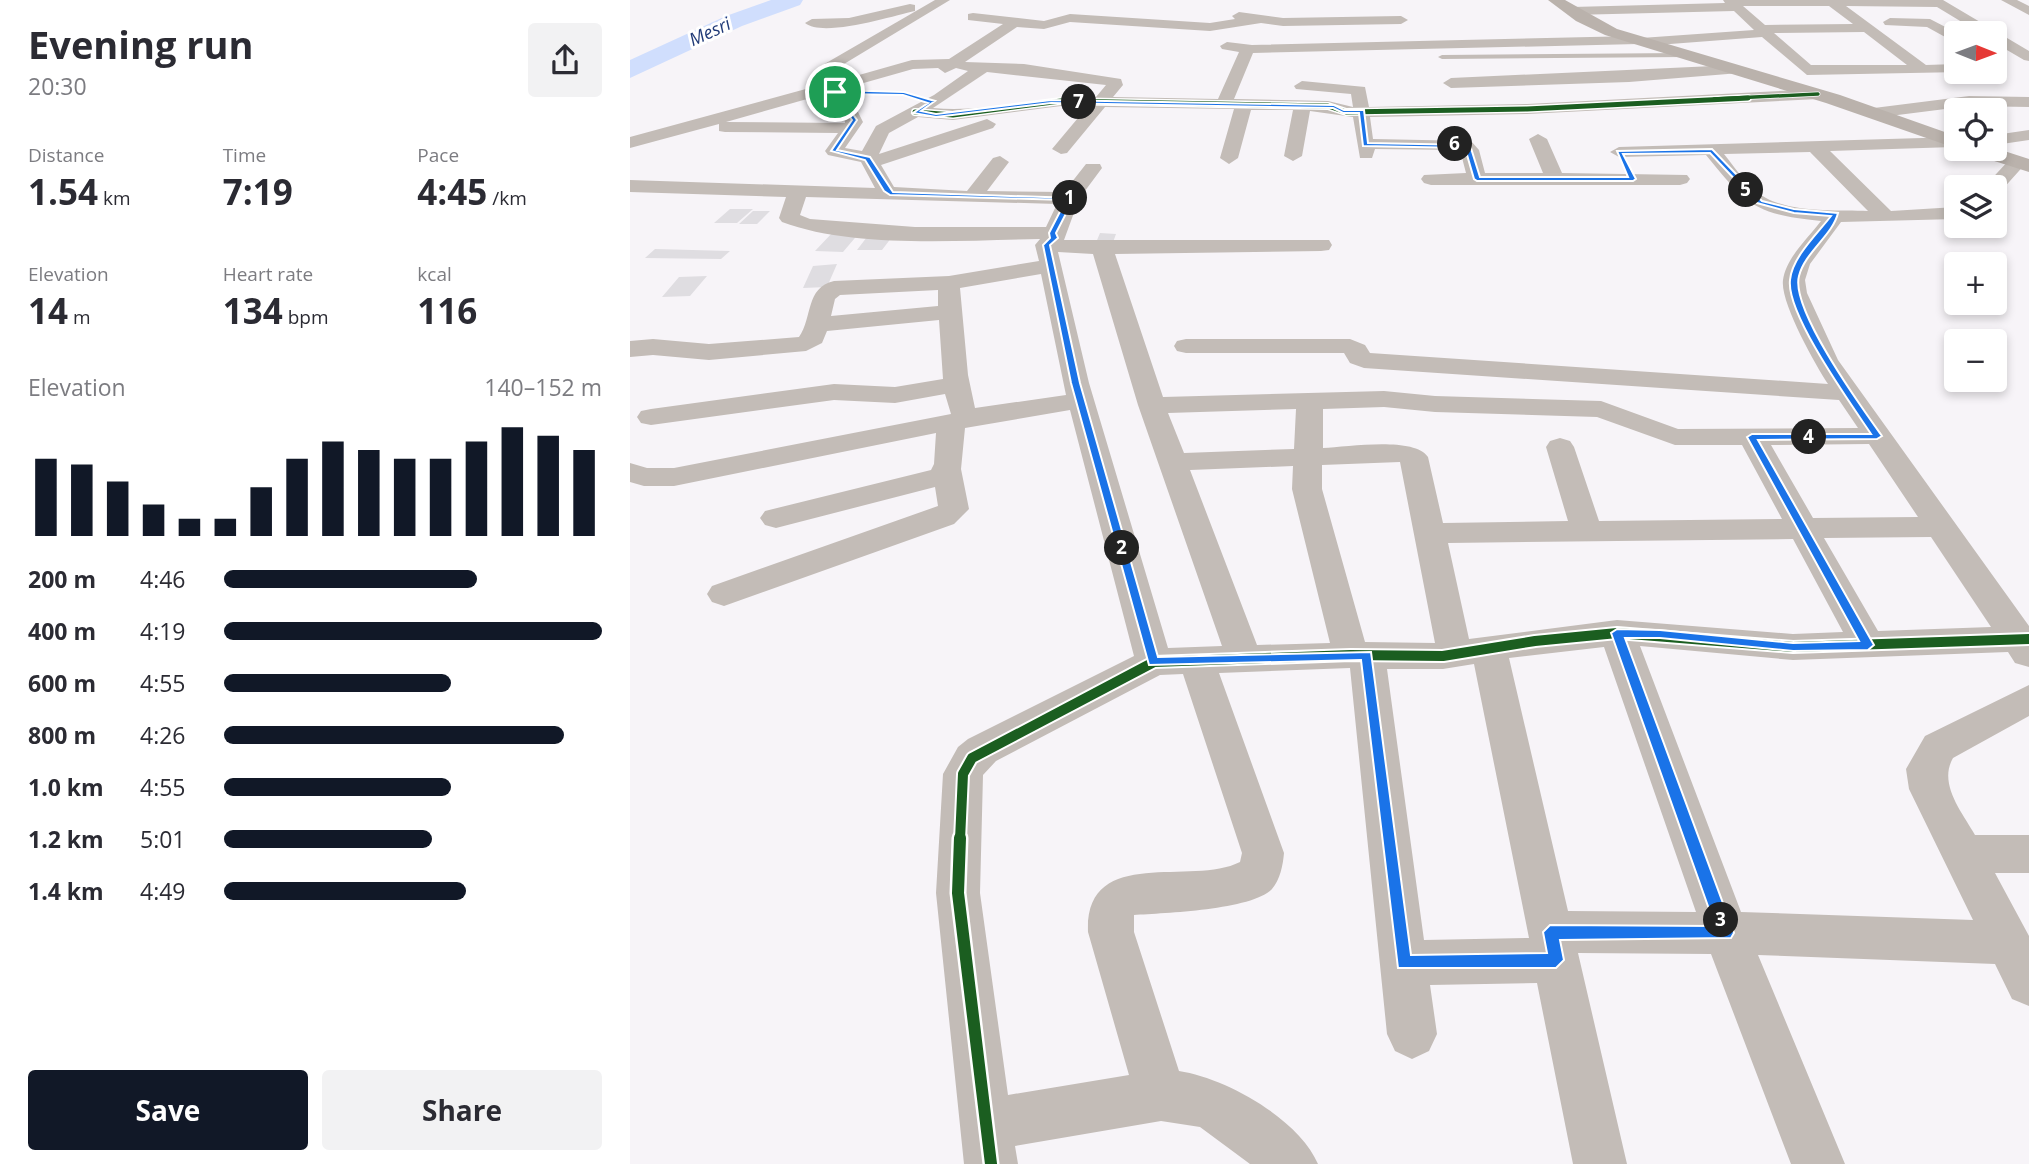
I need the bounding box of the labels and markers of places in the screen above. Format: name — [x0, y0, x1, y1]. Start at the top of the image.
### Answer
pin — [805, 62, 865, 122]
pin: 7 — [1062, 84, 1096, 119]
pin: 6 — [1438, 127, 1472, 162]
pin: 5 — [1728, 172, 1764, 208]
pin: 1 — [1052, 180, 1088, 216]
pin: 4 — [1792, 420, 1826, 454]
pin: 2 — [1105, 530, 1140, 566]
pin: 3 — [1704, 902, 1738, 937]

